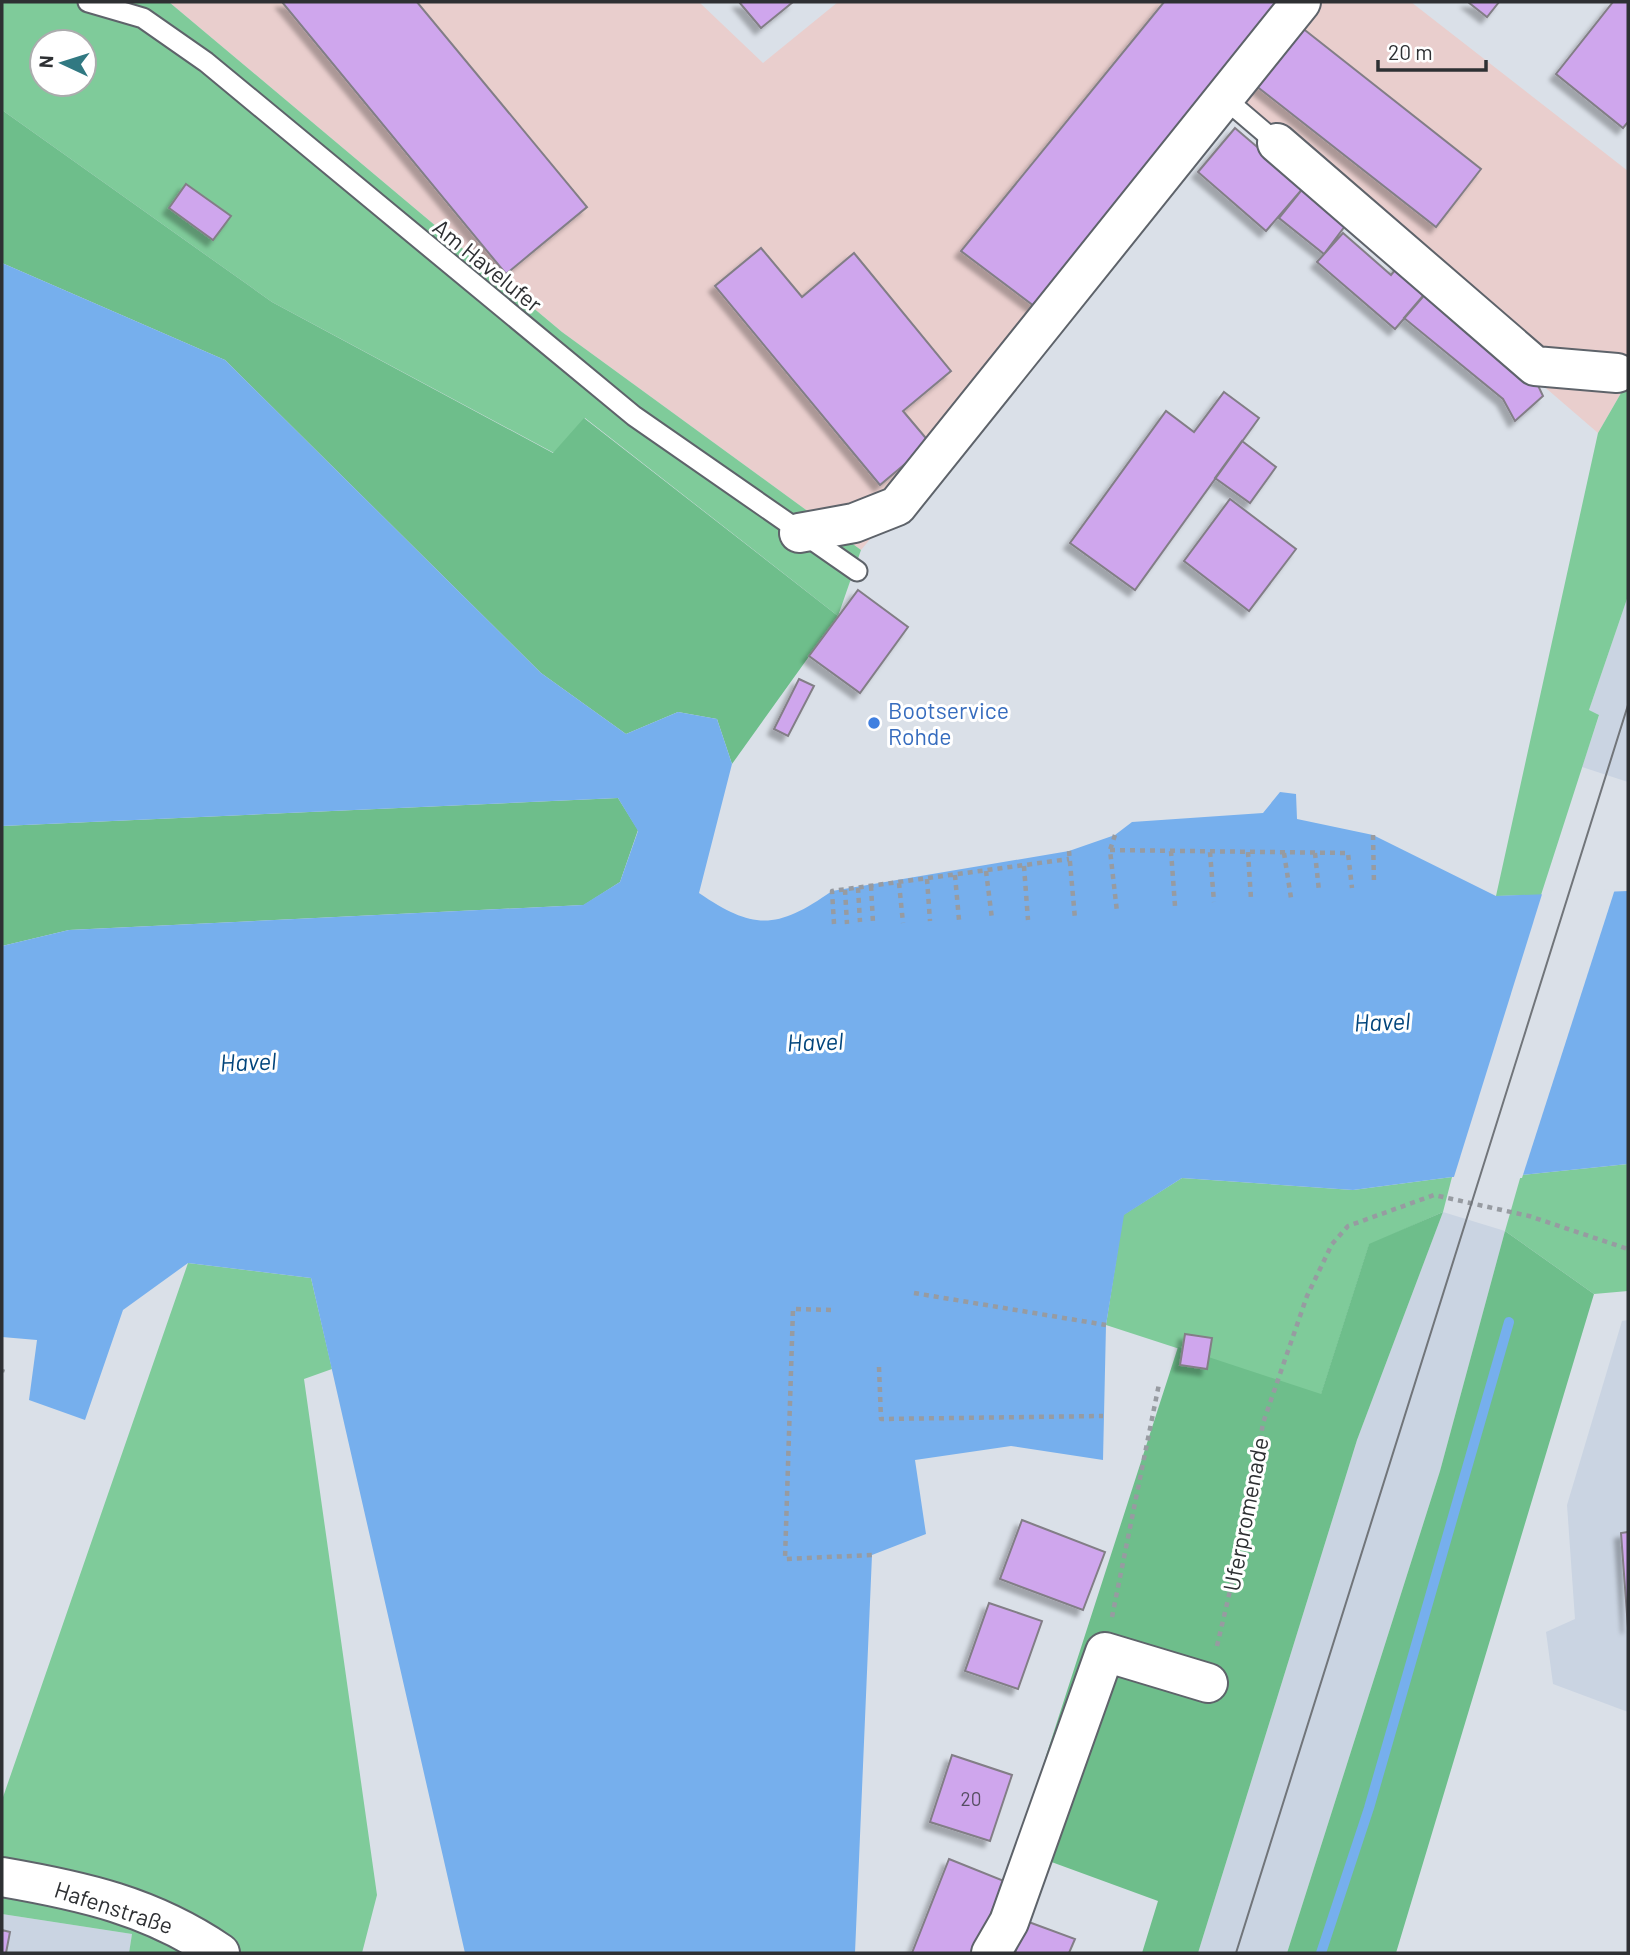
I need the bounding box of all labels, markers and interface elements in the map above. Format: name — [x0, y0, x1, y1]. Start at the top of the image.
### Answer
north arrow — [28, 28, 98, 98]
scale bar — [1378, 28, 1486, 72]
text: 20 m — [1388, 39, 1433, 64]
text: N — [34, 55, 57, 69]
street label: Am Havelufer — [428, 212, 549, 318]
place label: Bootservice Rohde — [888, 696, 1009, 750]
marker: Bootservice Rohde — [866, 715, 882, 731]
water label: Havel — [1353, 1006, 1411, 1036]
water label: Havel — [786, 1026, 844, 1056]
water label: Havel — [219, 1046, 277, 1076]
street label: Uferpromenade — [1216, 1435, 1274, 1593]
house number: 20 — [961, 1787, 981, 1810]
street label: Hafenstraße — [51, 1875, 177, 1939]

